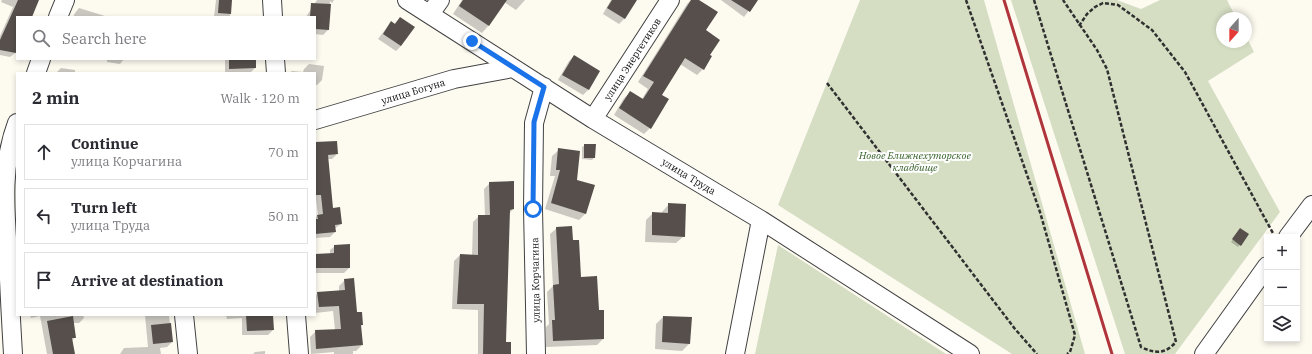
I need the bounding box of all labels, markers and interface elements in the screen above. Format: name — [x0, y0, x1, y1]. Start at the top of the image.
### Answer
north arrow — [1216, 12, 1252, 48]
street label: улица Энергетиков — [601, 15, 664, 103]
search box — [16, 16, 316, 60]
icon: search — [30, 27, 52, 49]
text: Search here — [62, 29, 147, 48]
route end — [463, 32, 481, 50]
street label: улица Богуна — [380, 75, 447, 107]
text: 2 min — [32, 87, 80, 109]
text: Walk · 120 m — [221, 90, 300, 107]
text: Continue — [71, 134, 138, 153]
icon: ahead — [33, 141, 55, 163]
text: 70 m — [268, 144, 299, 161]
park label: Новое Ближнехуторское кладбище — [858, 149, 971, 174]
text: улица Корчагина — [71, 153, 182, 170]
street label: улица Труда — [659, 155, 719, 198]
text: Turn left — [71, 198, 137, 217]
route start — [524, 200, 542, 218]
icon: left — [33, 205, 55, 227]
text: 50 m — [268, 208, 299, 225]
text: улица Труда — [71, 217, 150, 234]
map controls — [1264, 234, 1300, 342]
button: + — [1264, 234, 1300, 270]
street label: улица Корчагина — [528, 237, 543, 323]
icon: arrive — [33, 269, 55, 291]
button: − — [1264, 270, 1300, 306]
text: Arrive at destination — [71, 271, 223, 290]
button: layers — [1264, 306, 1300, 342]

